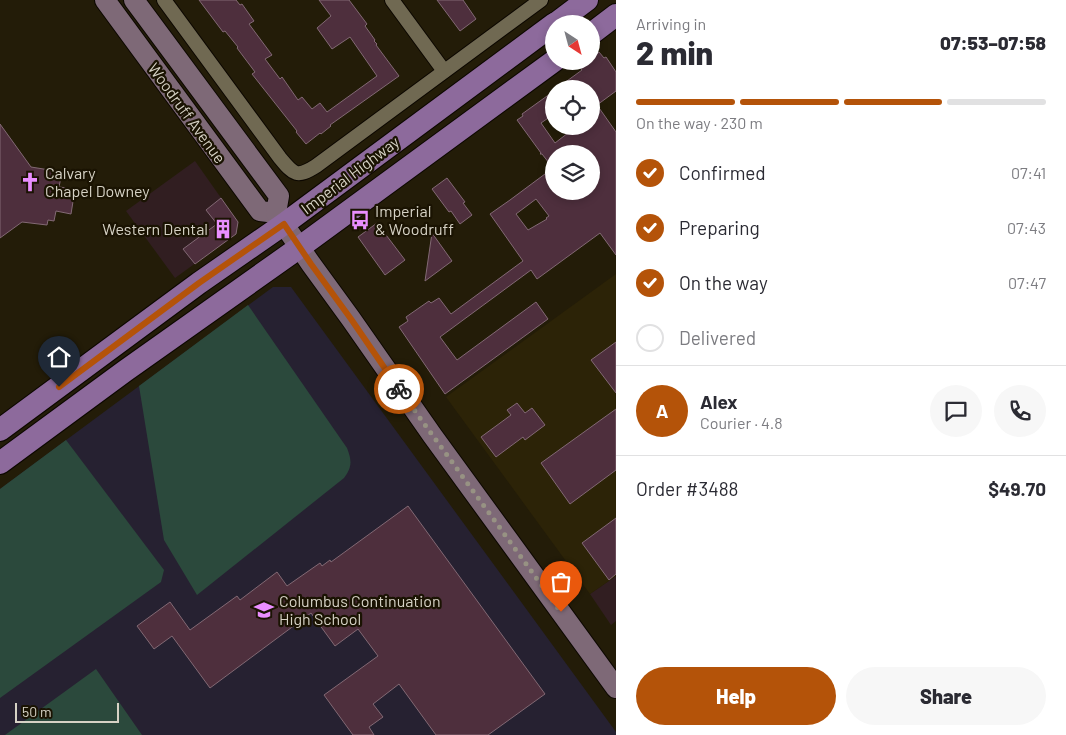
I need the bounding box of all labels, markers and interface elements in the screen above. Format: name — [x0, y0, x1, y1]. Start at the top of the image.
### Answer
text: Arriving in — [636, 14, 706, 33]
north arrow — [545, 15, 600, 70]
map controls — [545, 15, 600, 200]
text: 07:53–07:58 — [940, 31, 1046, 54]
text: 2 min — [636, 33, 713, 71]
street label: Woodruff Avenue — [145, 59, 230, 167]
button: locate — [545, 80, 600, 135]
text: On the way · 230 m — [636, 113, 763, 132]
street label: Imperial Highway — [297, 131, 403, 218]
button: layers — [545, 145, 600, 200]
icon: check — [636, 159, 664, 187]
text: Confirmed — [679, 161, 766, 184]
place label: Calvary Chapel Downey — [45, 163, 150, 200]
text: 07:41 — [1011, 163, 1046, 182]
church icon: Calvary Chapel Downey — [19, 171, 41, 193]
place label: Imperial & Woodruff — [375, 201, 454, 238]
bus stop icon: Imperial & Woodruff — [349, 209, 371, 231]
icon: check — [636, 214, 664, 242]
text: Preparing — [679, 216, 760, 239]
building icon: Western Dental — [212, 218, 234, 240]
text: 07:43 — [1007, 218, 1046, 237]
place label: Western Dental — [102, 219, 208, 238]
icon: check — [636, 269, 664, 297]
text: On the way — [679, 271, 768, 294]
text: 07:47 — [1008, 273, 1046, 292]
text: Delivered — [679, 326, 756, 349]
pin — [38, 336, 80, 387]
icon: home — [45, 343, 73, 371]
courier — [374, 364, 424, 414]
icon: bike — [385, 375, 413, 403]
button: chat — [930, 385, 982, 437]
button: phone — [994, 385, 1046, 437]
text: Alex — [700, 390, 738, 413]
text: A — [656, 399, 668, 422]
text: Courier · 4.8 — [700, 413, 783, 432]
text: Order #3488 — [636, 477, 738, 500]
text: $49.70 — [988, 477, 1046, 500]
pin — [540, 561, 582, 612]
icon: bag — [547, 568, 575, 596]
place label: Columbus Continuation High School — [279, 591, 441, 628]
school or university icon: Columbus Continuation High School — [253, 599, 275, 621]
button: Help — [636, 667, 836, 725]
button: Share — [846, 667, 1046, 725]
scale bar — [15, 700, 119, 723]
text: 50 m — [22, 703, 51, 720]

